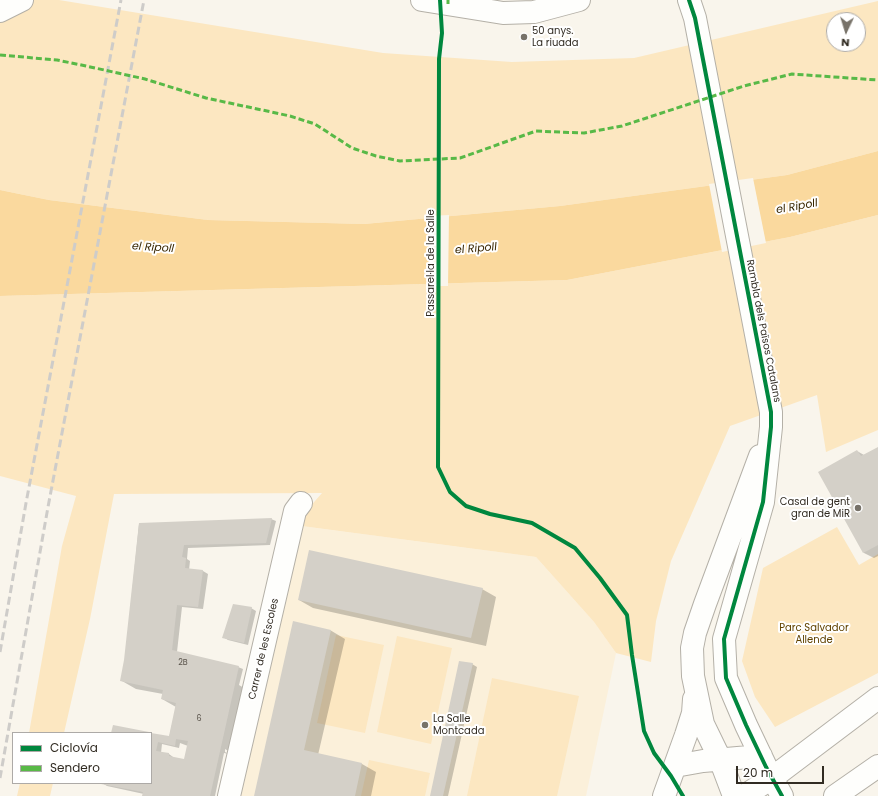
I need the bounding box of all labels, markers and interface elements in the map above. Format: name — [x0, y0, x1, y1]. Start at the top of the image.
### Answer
north arrow — [826, 12, 866, 52]
place label: 50 anys. La riuada — [532, 25, 579, 48]
marker: 50 anys. La riuada — [519, 32, 529, 42]
text: N — [841, 35, 850, 51]
water label: el Ripoll — [775, 197, 819, 217]
street label: Passarel·la de la Salle — [425, 209, 437, 317]
water label: el Ripoll — [132, 240, 174, 256]
water label: el Ripoll — [454, 241, 498, 257]
street label: Rambla dels Països Catalans — [743, 259, 783, 403]
place label: Casal de gent gran de MiR — [780, 496, 850, 520]
marker: Casal de gent gran de MiR — [853, 503, 863, 513]
street label: Carrer de les Escoles — [247, 597, 281, 701]
park label: Parc Salvador Allende — [779, 622, 849, 646]
house number: 2B — [178, 658, 188, 668]
place label: La Salle Montcada — [433, 713, 484, 736]
house number: 6 — [196, 714, 202, 724]
marker: La Salle Montcada — [420, 720, 430, 730]
legend — [12, 732, 152, 784]
text: Ciclovía — [50, 739, 98, 756]
scale bar — [738, 758, 826, 784]
text: Sendero — [50, 759, 100, 776]
text: 20 m — [743, 764, 773, 781]

